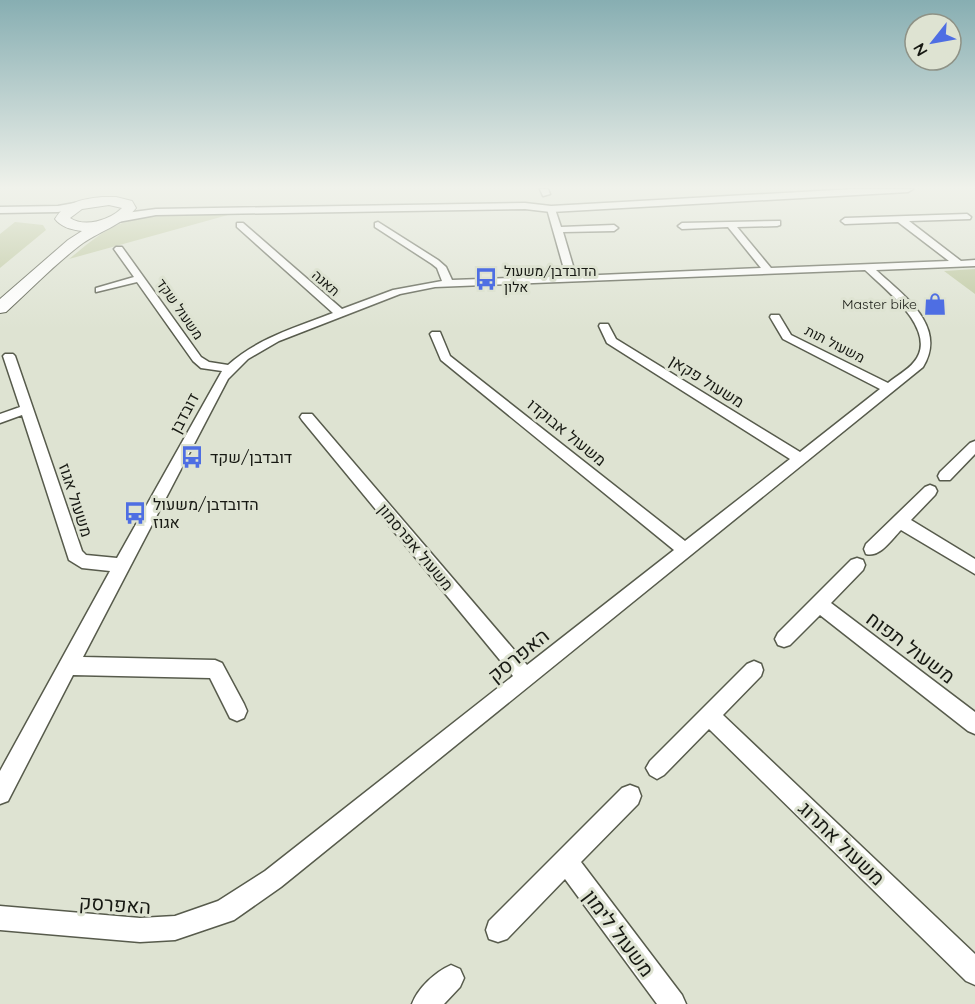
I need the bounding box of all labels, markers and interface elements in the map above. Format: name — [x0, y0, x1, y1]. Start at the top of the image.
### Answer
north arrow — [903, 12, 963, 72]
text: N — [909, 40, 932, 60]
place label: הדובדבן/משעול אלון — [504, 262, 596, 296]
street label: תאנה — [308, 266, 344, 300]
bus stop icon: הדובדבן/משעול אלון — [473, 266, 499, 292]
street label: משעול שקד — [152, 275, 208, 343]
shop icon: Master bike — [922, 291, 948, 317]
place label: Master bike — [842, 295, 917, 313]
street label: משעול תות — [802, 321, 868, 367]
street label: משעול פקאן — [666, 350, 748, 412]
street label: דובדבן — [165, 389, 203, 437]
street label: משעול אבוקדו — [523, 394, 611, 470]
bus stop icon: דובדבן/שקד — [179, 444, 205, 470]
place label: דובדבן/שקד — [210, 447, 292, 467]
street label: משעול אגוז — [55, 461, 97, 539]
place label: הדובדבן/משעול אגוז — [153, 494, 259, 532]
street label: משעול אפרסמון — [374, 499, 458, 595]
bus stop icon: הדובדבן/משעול אגוז — [122, 500, 148, 526]
street label: משעול תפוח — [862, 605, 960, 689]
street label: האפרסק — [482, 623, 554, 687]
street label: משעול אתרוג — [794, 796, 890, 890]
street label: משעול לימון — [578, 885, 660, 981]
street label: האפרסק — [78, 889, 152, 919]

